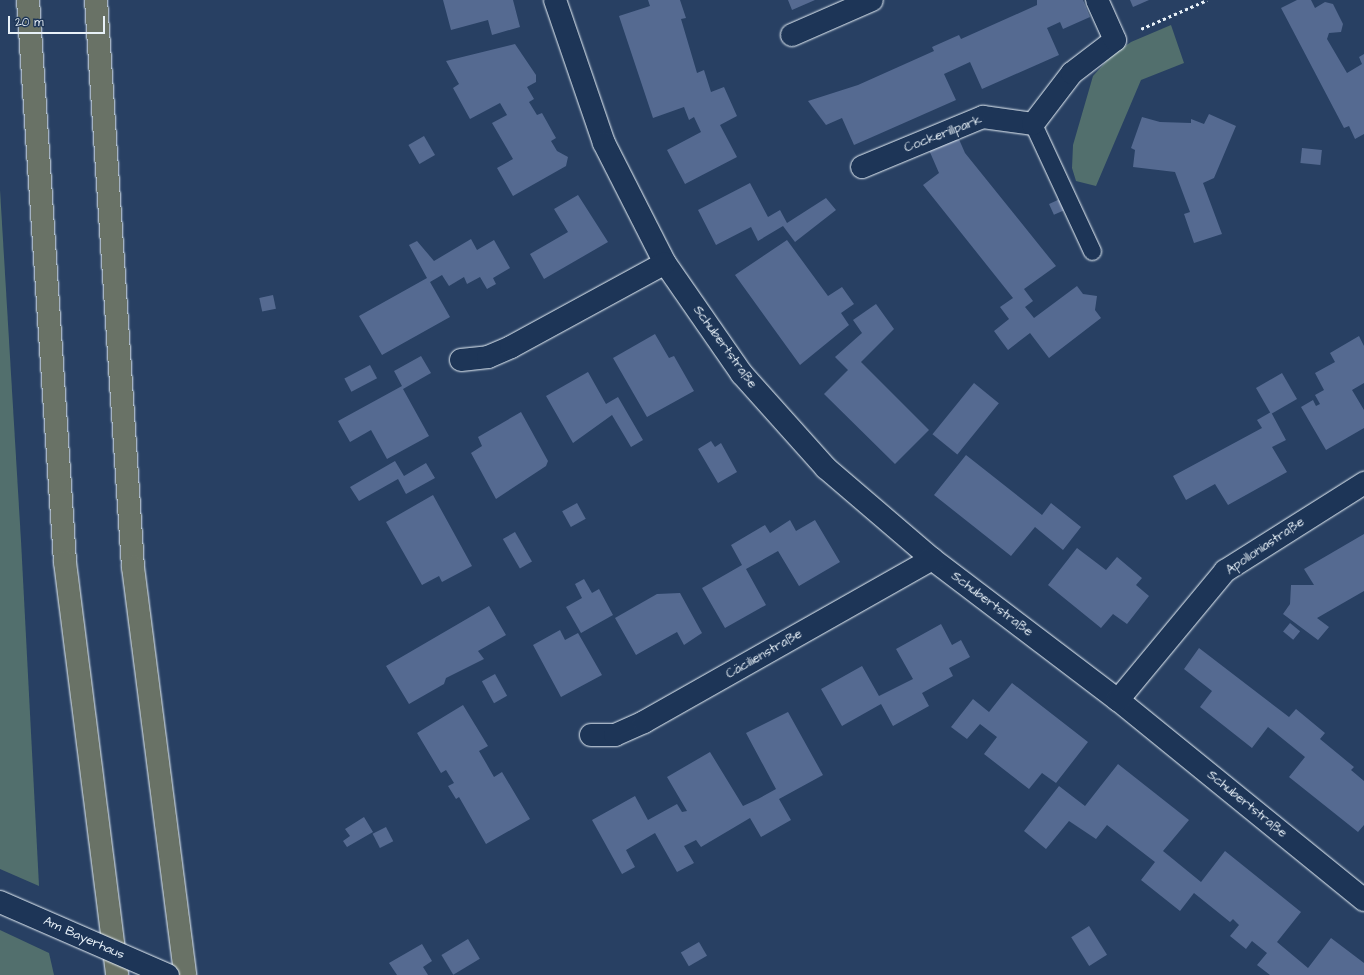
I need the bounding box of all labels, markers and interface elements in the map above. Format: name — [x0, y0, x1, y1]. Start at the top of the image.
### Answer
scale bar — [10, 8, 107, 34]
text: 20 m — [15, 14, 44, 31]
street label: Cockerillpark — [902, 112, 984, 156]
street label: Schubertstraße — [690, 303, 760, 391]
street label: Apolloniastraße — [1223, 514, 1307, 578]
street label: Schubertstraße — [948, 568, 1036, 640]
street label: Cäcilienstraße — [723, 626, 805, 682]
street label: Schubertstraße — [1204, 767, 1290, 841]
street label: Am Bayerhaus — [41, 913, 127, 963]

